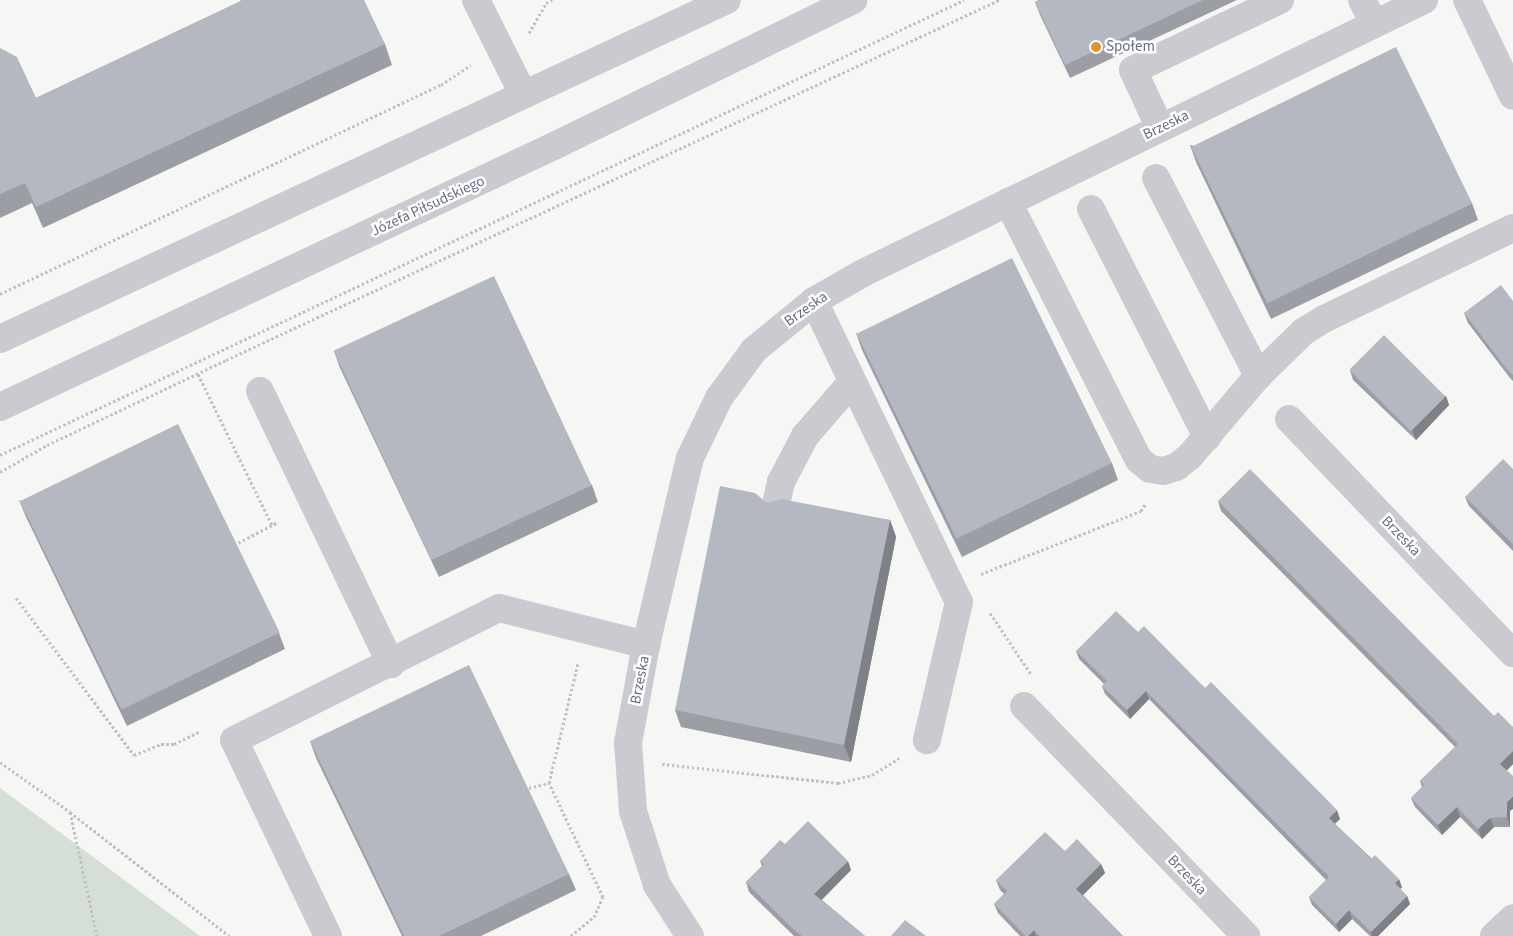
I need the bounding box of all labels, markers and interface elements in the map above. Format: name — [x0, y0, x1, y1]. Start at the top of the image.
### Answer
place label: Społem — [1106, 38, 1155, 56]
marker: Społem — [1090, 41, 1102, 53]
street label: Brzeska — [1140, 106, 1192, 144]
street label: Józefa Piłsudskiego — [368, 172, 488, 240]
street label: Brzeska — [781, 288, 831, 330]
street label: Brzeska — [1378, 512, 1424, 560]
street label: Brzeska — [627, 654, 653, 706]
street label: Brzeska — [1164, 851, 1210, 899]

